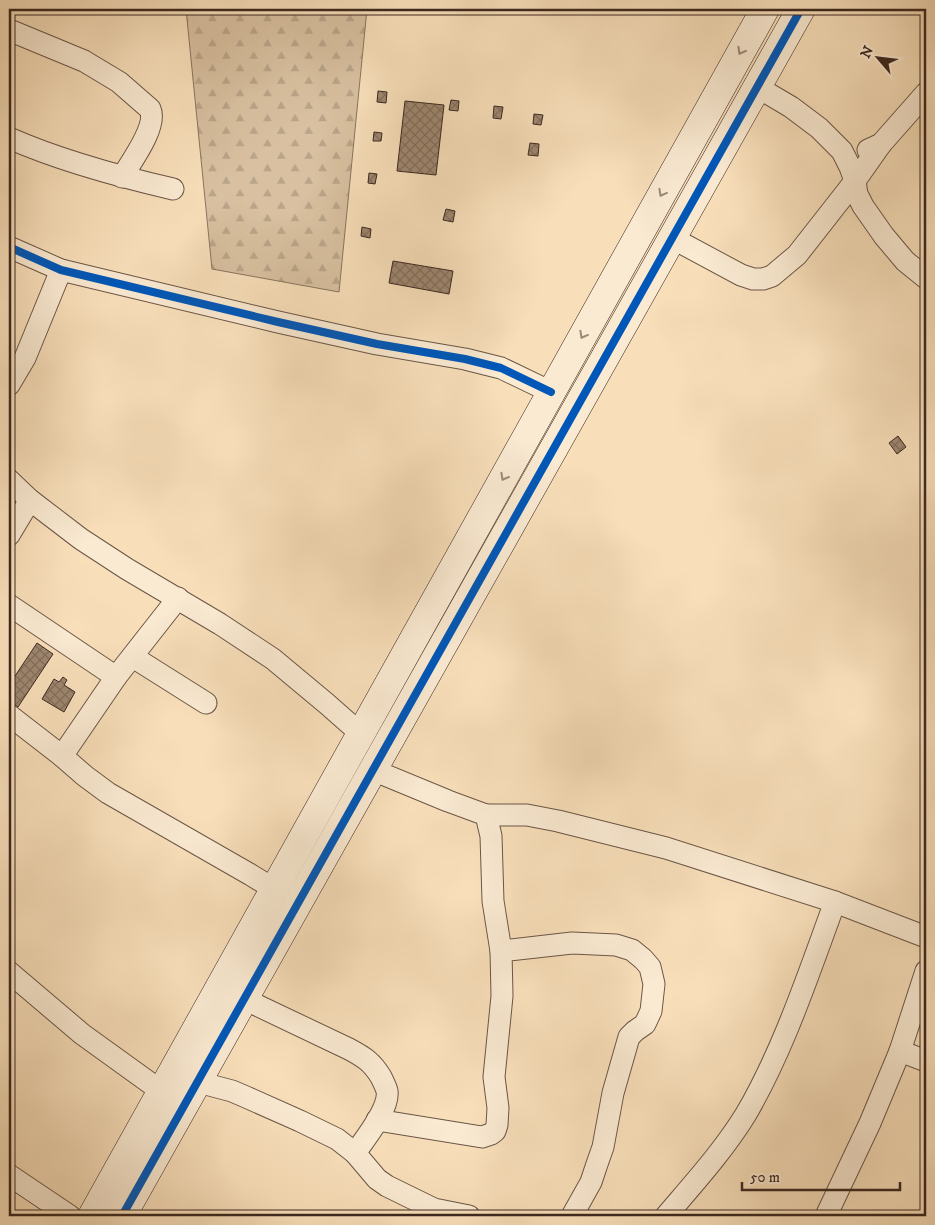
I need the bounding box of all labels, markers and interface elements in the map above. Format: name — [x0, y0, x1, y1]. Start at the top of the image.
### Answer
north arrow — [852, 32, 902, 82]
text: N — [857, 43, 878, 62]
one-way arrow — [738, 46, 748, 55]
one-way arrow — [658, 188, 668, 197]
one-way arrow — [579, 330, 589, 339]
one-way arrow — [500, 472, 510, 481]
scale bar — [742, 1160, 900, 1192]
text: 50 m — [750, 1168, 780, 1187]

